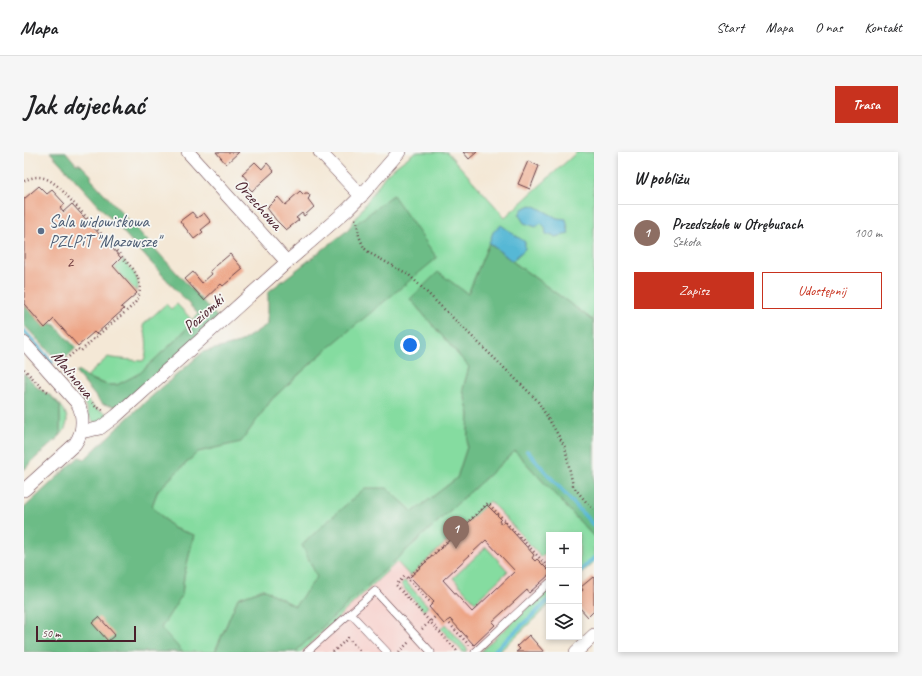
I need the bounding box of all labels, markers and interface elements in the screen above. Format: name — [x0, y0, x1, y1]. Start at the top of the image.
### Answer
text: Mapa — [20, 16, 57, 40]
text: Start — [716, 19, 744, 36]
text: Mapa — [766, 19, 793, 36]
text: O nas — [815, 19, 842, 36]
text: Kontakt — [864, 19, 902, 36]
button: Trasa — [835, 86, 898, 123]
text: Jak dojechać — [24, 87, 145, 122]
text: W pobliżu — [634, 168, 689, 189]
street label: Orzechowa — [230, 174, 288, 236]
place label: Sala widowiskowa PZLPiT "Mazowsze" — [49, 211, 164, 252]
text: Przedszkole w Otrębusach — [672, 215, 803, 234]
text: 1 — [644, 225, 650, 241]
text: 100 m — [854, 225, 882, 241]
marker: Sala widowiskowa PZLPiT "Mazowsze" — [36, 226, 46, 236]
text: Szkoła — [672, 234, 701, 250]
house number: 2 — [67, 253, 75, 272]
button: Zapisz — [634, 272, 754, 309]
button: Udostępnij — [762, 272, 882, 309]
street label: Poziomki — [179, 288, 229, 337]
your location — [400, 335, 420, 355]
street label: Malinowa — [47, 346, 99, 404]
pin: 1 — [443, 516, 469, 549]
map controls — [546, 532, 582, 640]
button: + — [546, 532, 582, 568]
button: − — [546, 568, 582, 604]
button: layers — [546, 604, 582, 640]
scale bar — [36, 624, 136, 643]
text: 50 m — [42, 626, 61, 640]

